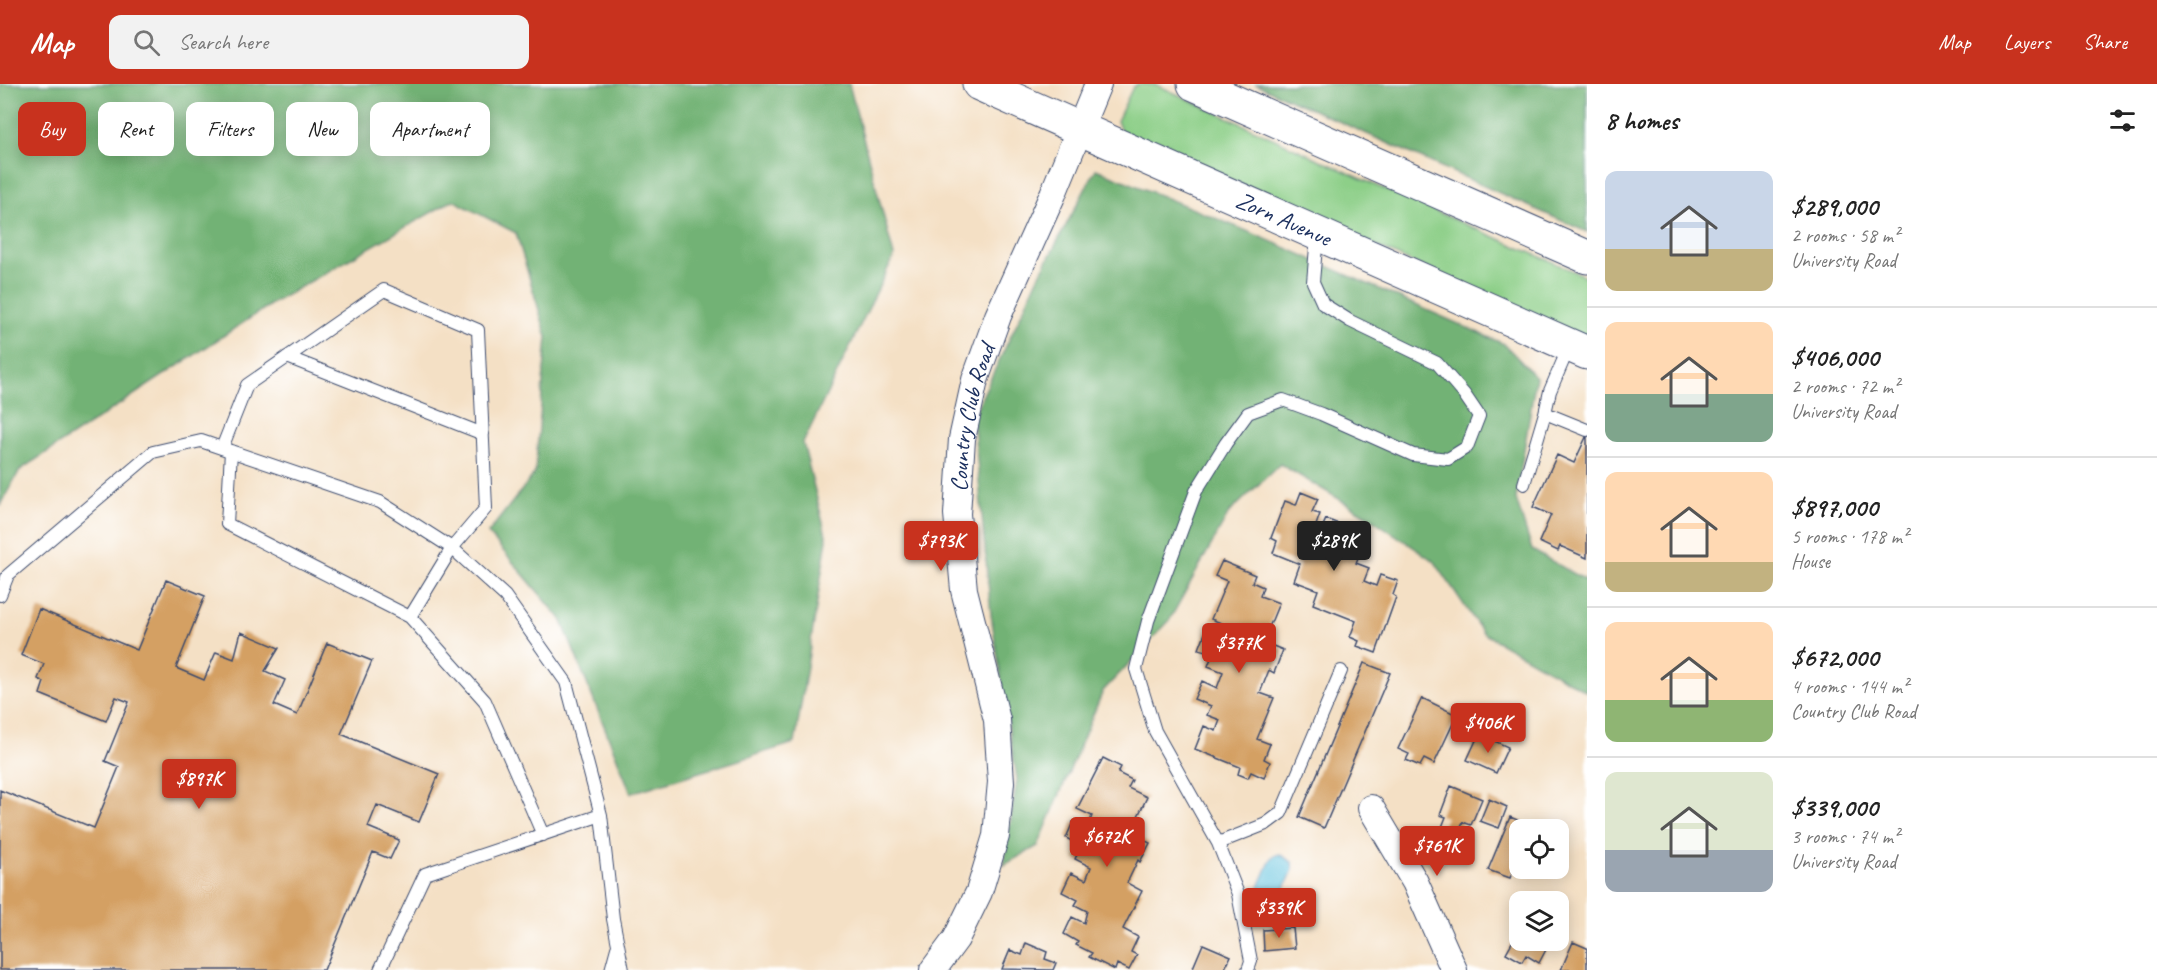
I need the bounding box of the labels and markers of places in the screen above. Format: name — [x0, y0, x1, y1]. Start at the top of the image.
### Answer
pin: $793K — [899, 521, 983, 572]
pin: $289K — [1292, 521, 1376, 572]
pin: $377K — [1197, 623, 1281, 674]
pin: $406K — [1446, 703, 1530, 754]
pin: $897K — [157, 759, 241, 810]
pin: $672K — [1065, 817, 1149, 868]
pin: $761K — [1395, 826, 1479, 877]
pin: $339K — [1237, 888, 1321, 939]

